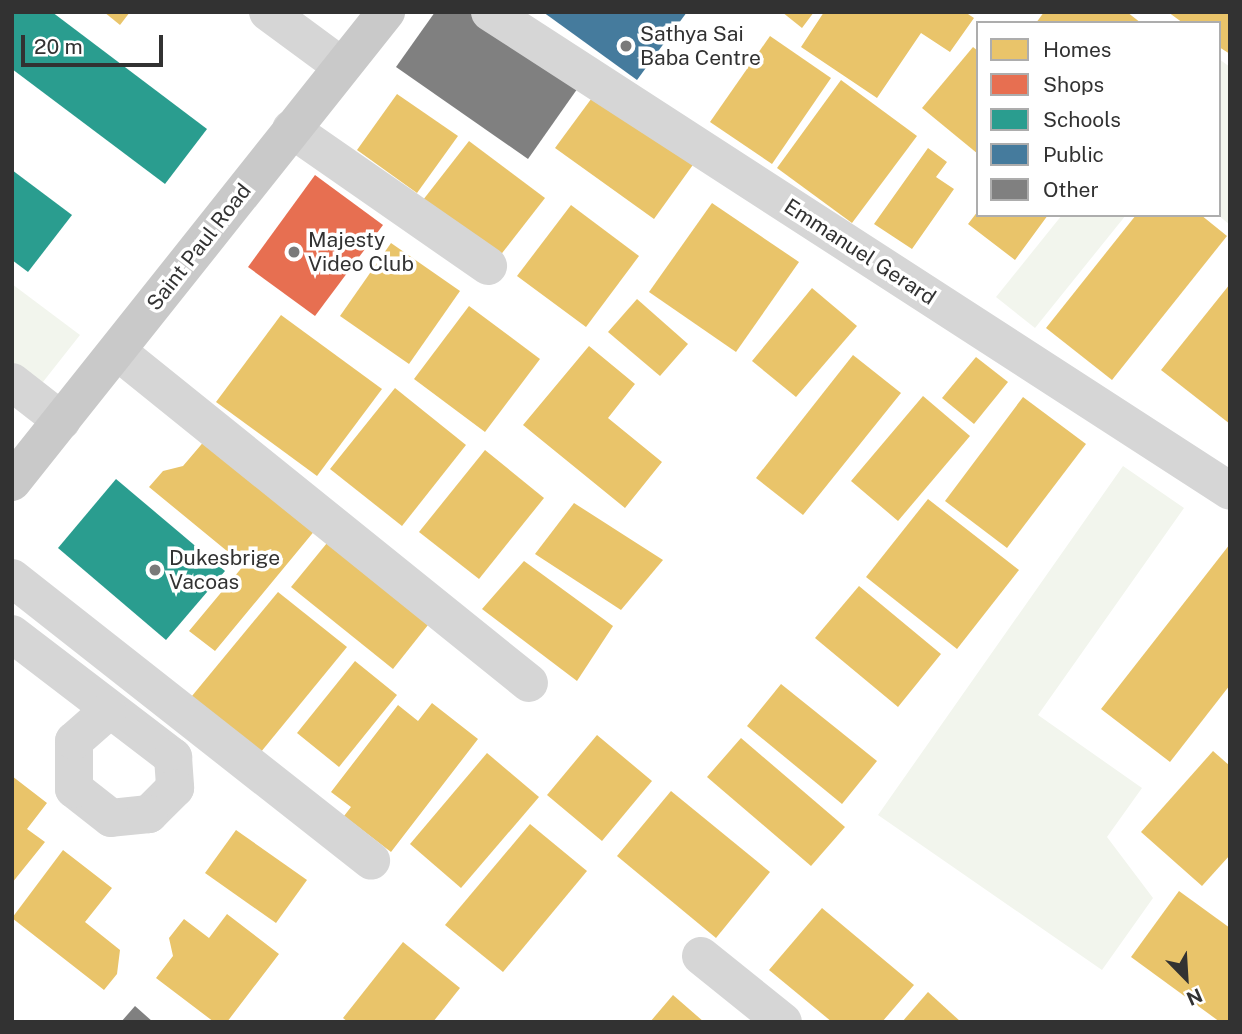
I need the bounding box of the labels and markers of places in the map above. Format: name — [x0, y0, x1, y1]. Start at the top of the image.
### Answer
place label: Sathya Sai Baba Centre — [640, 21, 761, 71]
marker: Sathya Sai Baba Centre — [618, 38, 634, 54]
place label: Majesty Video Club — [308, 227, 414, 277]
marker: Majesty Video Club — [286, 244, 302, 260]
place label: Dukesbrige Vacoas — [169, 545, 280, 595]
marker: Dukesbrige Vacoas — [147, 562, 163, 578]

